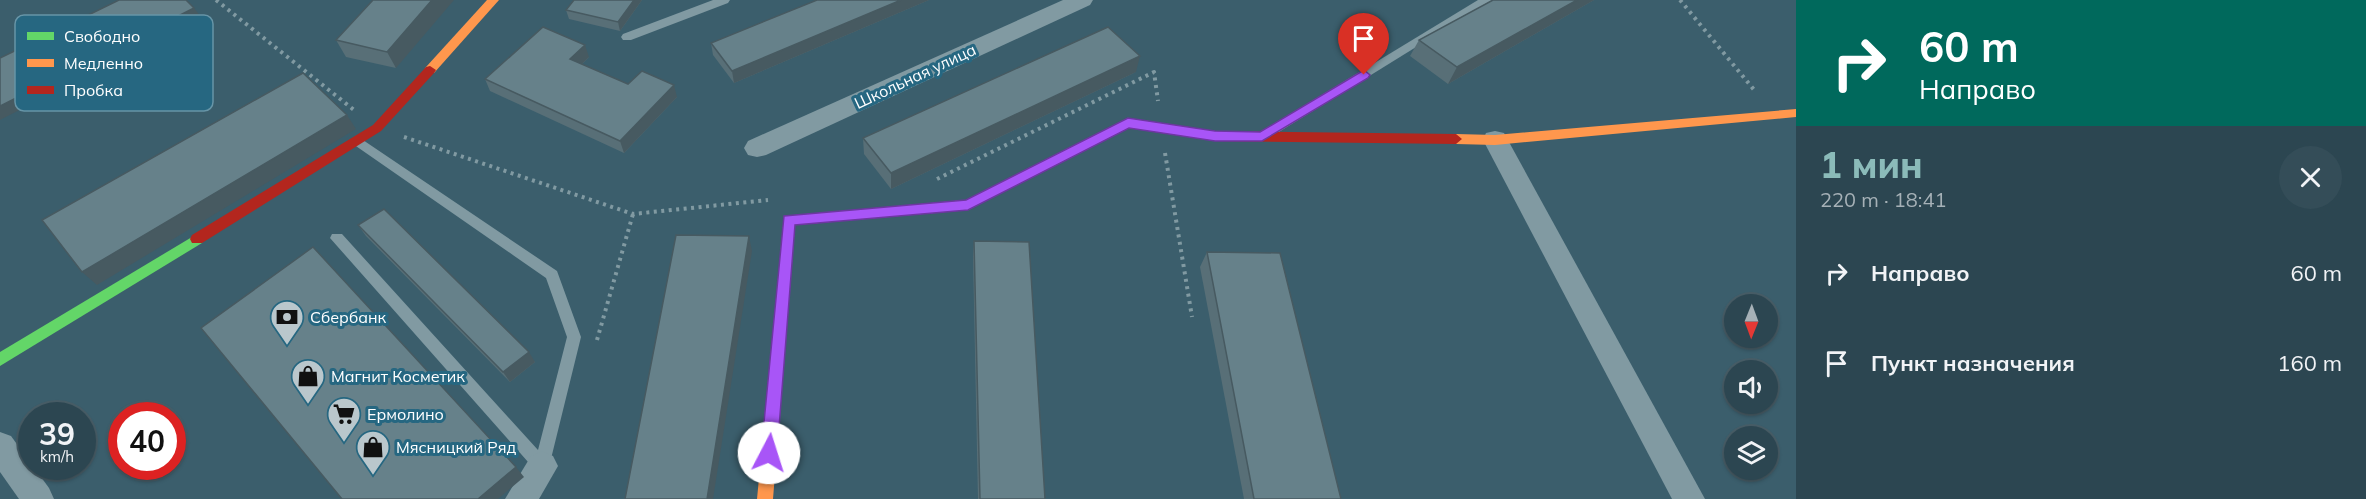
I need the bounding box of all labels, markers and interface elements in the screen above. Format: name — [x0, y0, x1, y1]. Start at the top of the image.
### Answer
pin — [1338, 13, 1389, 75]
legend — [15, 15, 213, 111]
text: 60 m — [1919, 20, 2019, 73]
icon: arrive — [1347, 22, 1380, 55]
icon: right — [1820, 24, 1898, 102]
text: Свободно — [64, 26, 140, 46]
street label: Школьная улица — [851, 39, 979, 113]
text: Медленно — [64, 53, 143, 73]
text: Направо — [1919, 72, 2036, 106]
text: Пробка — [64, 80, 123, 100]
text: 1 мин — [1820, 142, 1923, 187]
button: close — [2279, 146, 2342, 209]
text: 220 m · 18:41 — [1820, 187, 1946, 212]
icon: right — [1820, 257, 1853, 290]
text: Направо — [1871, 259, 1969, 287]
text: 60 m — [2291, 259, 2342, 287]
north arrow — [1724, 294, 1778, 348]
map controls — [1724, 294, 1778, 480]
bank icon: Сбербанк — [269, 299, 305, 346]
place label: Сбербанк — [310, 307, 387, 327]
icon: arrive — [1820, 347, 1853, 380]
text: Пункт назначения — [1871, 349, 2075, 377]
text: 160 m — [2277, 349, 2342, 377]
shop icon: Магнит Косметик — [290, 358, 326, 405]
button: sound — [1724, 360, 1778, 414]
place label: Магнит Косметик — [331, 366, 465, 386]
supermarket icon: Ермолино — [326, 396, 362, 443]
speed limit sign: 40 — [108, 402, 186, 480]
place label: Ермолино — [367, 404, 444, 424]
text: 39 — [39, 415, 75, 453]
position arrow — [737, 421, 801, 485]
button: layers — [1724, 426, 1778, 480]
shop icon: Мясницкий Ряд — [355, 429, 391, 476]
place label: Мясницкий Ряд — [396, 437, 516, 457]
text: km/h — [40, 447, 74, 466]

